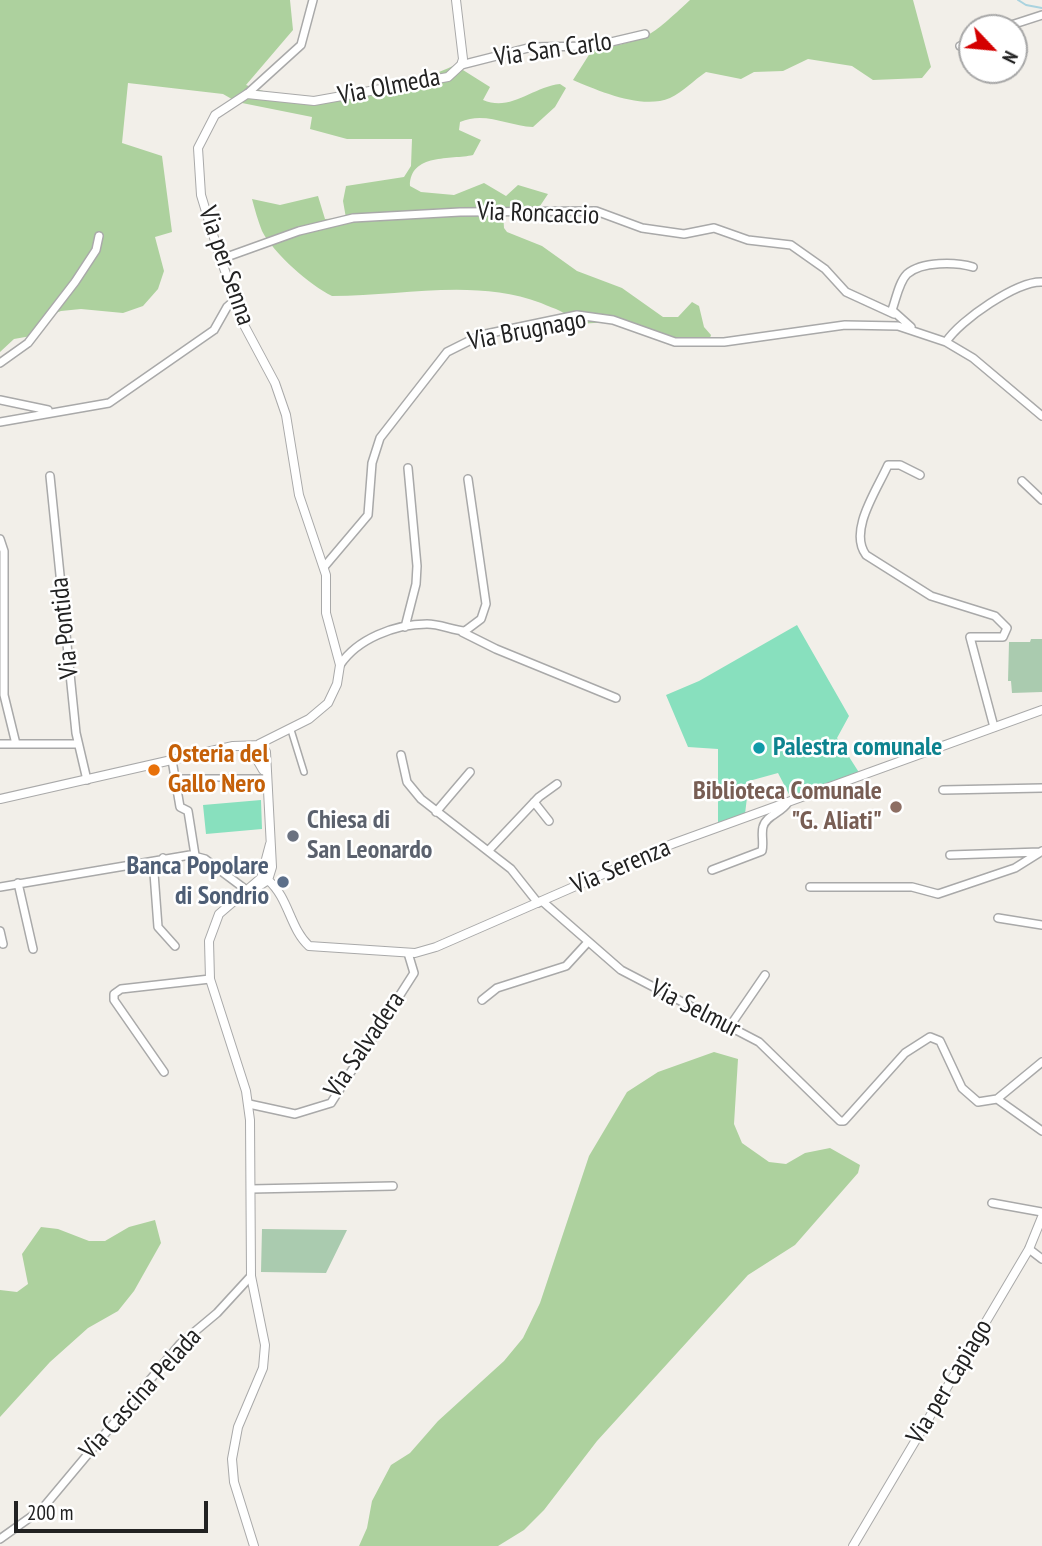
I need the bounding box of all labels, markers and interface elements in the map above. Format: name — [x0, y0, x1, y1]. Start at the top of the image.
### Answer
north arrow — [958, 14, 1028, 84]
street label: Via San Carlo — [492, 26, 614, 74]
text: N — [997, 47, 1023, 67]
street label: Via Olmeda — [335, 62, 443, 112]
street label: Via Roncaccio — [476, 196, 600, 232]
street label: Via per Senna — [191, 203, 261, 329]
street label: Via Brugnago — [465, 304, 589, 358]
street label: Via Pontida — [44, 576, 86, 680]
place label: Palestra comunale — [773, 732, 942, 764]
place label: Osteria del Gallo Nero — [168, 739, 269, 800]
marker: Palestra comunale — [751, 740, 767, 756]
marker: Osteria del Gallo Nero — [146, 762, 162, 778]
place label: Biblioteca Comunale "G. Aliati" — [693, 776, 882, 838]
marker: Biblioteca Comunale "G. Aliati" — [888, 799, 904, 815]
place label: Chiesa di San Leonardo — [307, 805, 432, 866]
marker: Chiesa di San Leonardo — [285, 828, 301, 844]
street label: Via Serenza — [567, 832, 675, 902]
place label: Banca Popolare di Sondrio — [126, 851, 269, 912]
marker: Banca Popolare di Sondrio — [275, 874, 291, 890]
street label: Via Selmur — [645, 973, 745, 1045]
street label: Via Salvadera — [318, 986, 412, 1104]
street label: Via per Capiago — [901, 1314, 999, 1450]
street label: Via Cascina Pelada — [74, 1322, 208, 1466]
scale bar — [18, 1486, 212, 1530]
text: 200 m — [27, 1499, 73, 1526]

